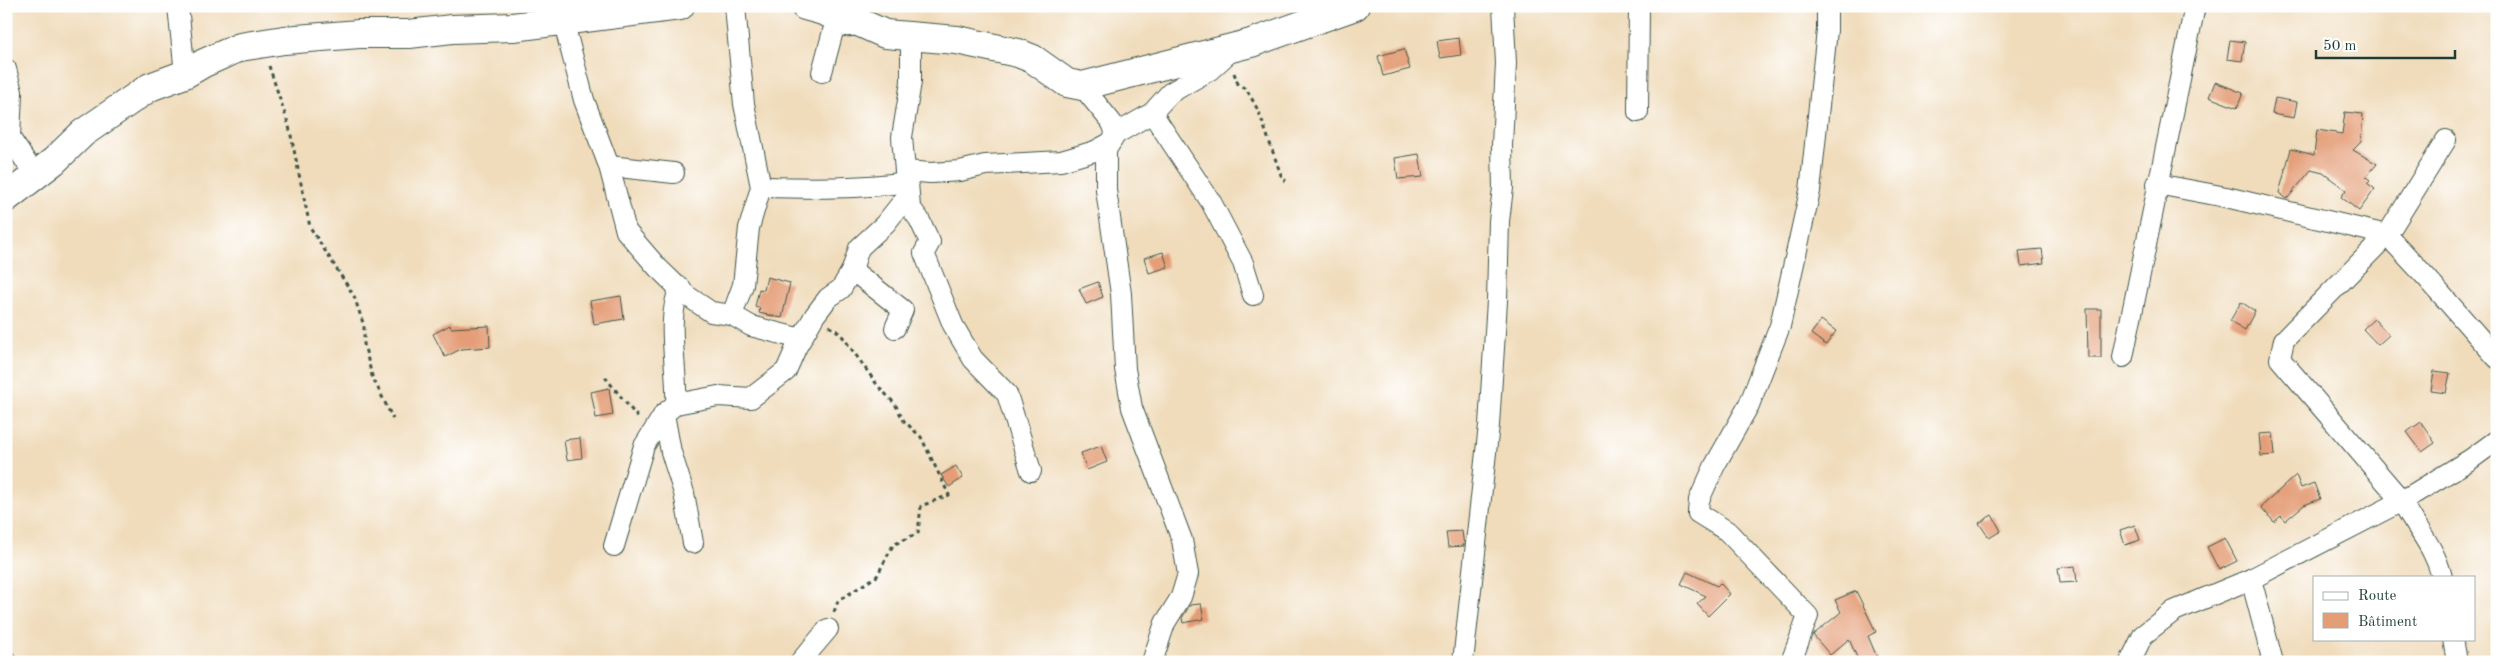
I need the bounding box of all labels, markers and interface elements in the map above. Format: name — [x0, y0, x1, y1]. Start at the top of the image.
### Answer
scale bar — [2316, 28, 2454, 60]
text: 50 m — [2323, 39, 2357, 54]
legend — [2313, 576, 2476, 640]
text: Route — [2358, 589, 2396, 604]
text: Bâtiment — [2358, 615, 2417, 630]

